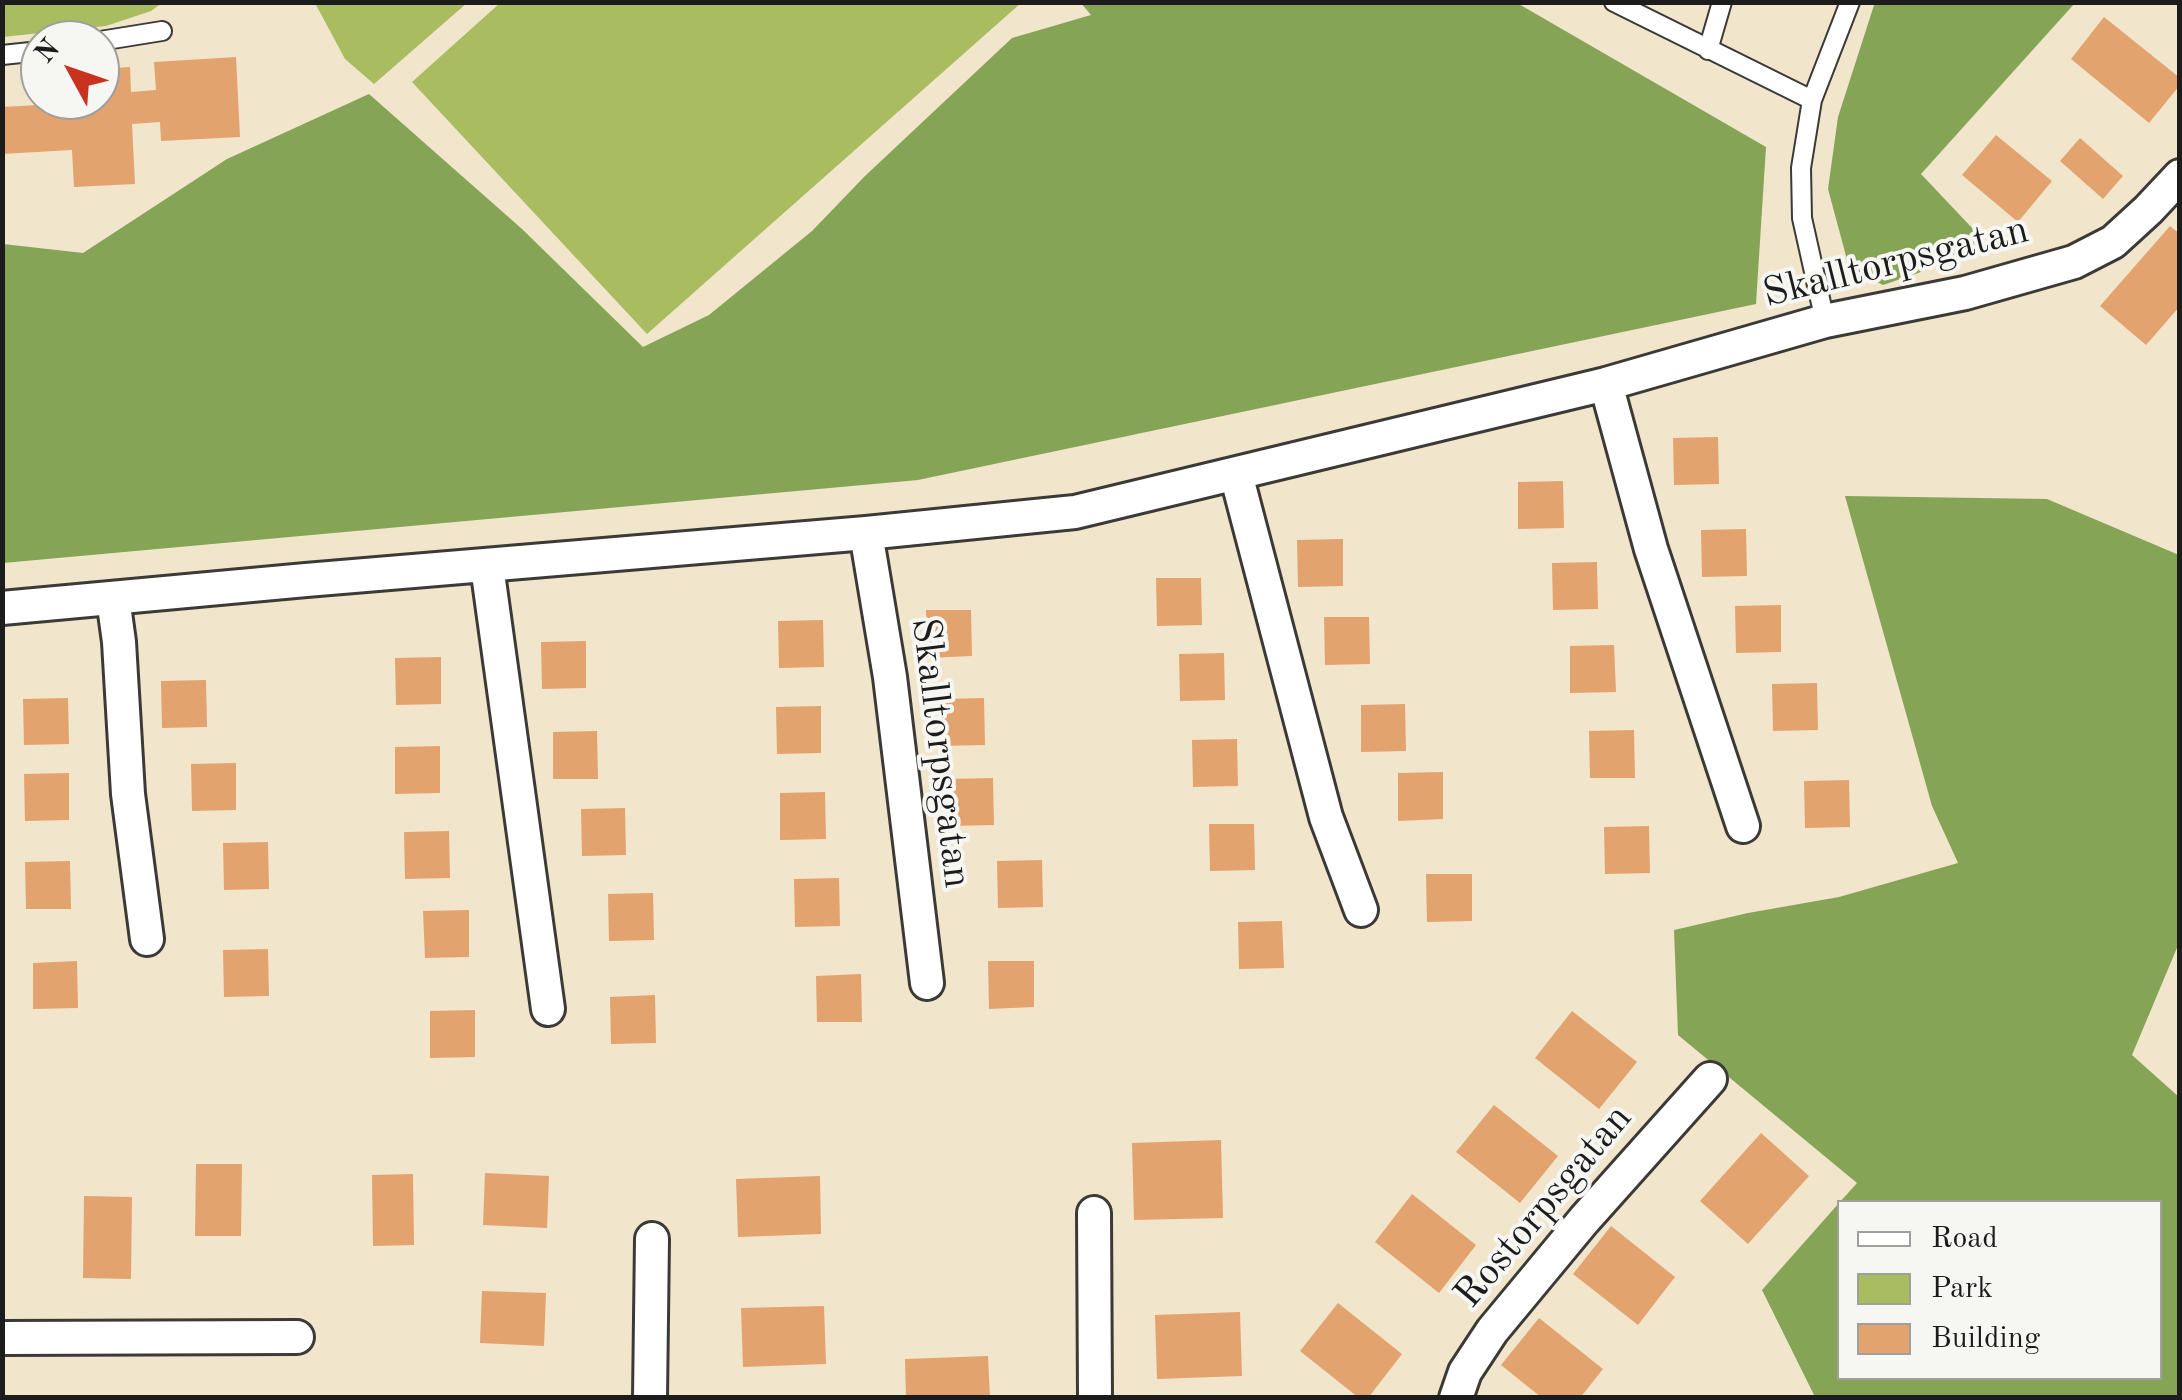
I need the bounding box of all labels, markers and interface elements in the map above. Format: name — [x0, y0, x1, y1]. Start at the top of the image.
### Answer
north arrow — [20, 20, 120, 120]
text: N — [31, 35, 66, 69]
street label: Skalltorpsgatan — [1758, 207, 2034, 319]
street label: Skalltorpsgatan — [900, 615, 980, 891]
street label: Rostorpsgatan — [1445, 1095, 1643, 1319]
legend — [1837, 1200, 2162, 1380]
text: Road — [1931, 1224, 1998, 1254]
text: Park — [1931, 1274, 1993, 1304]
text: Building — [1931, 1324, 2040, 1354]

